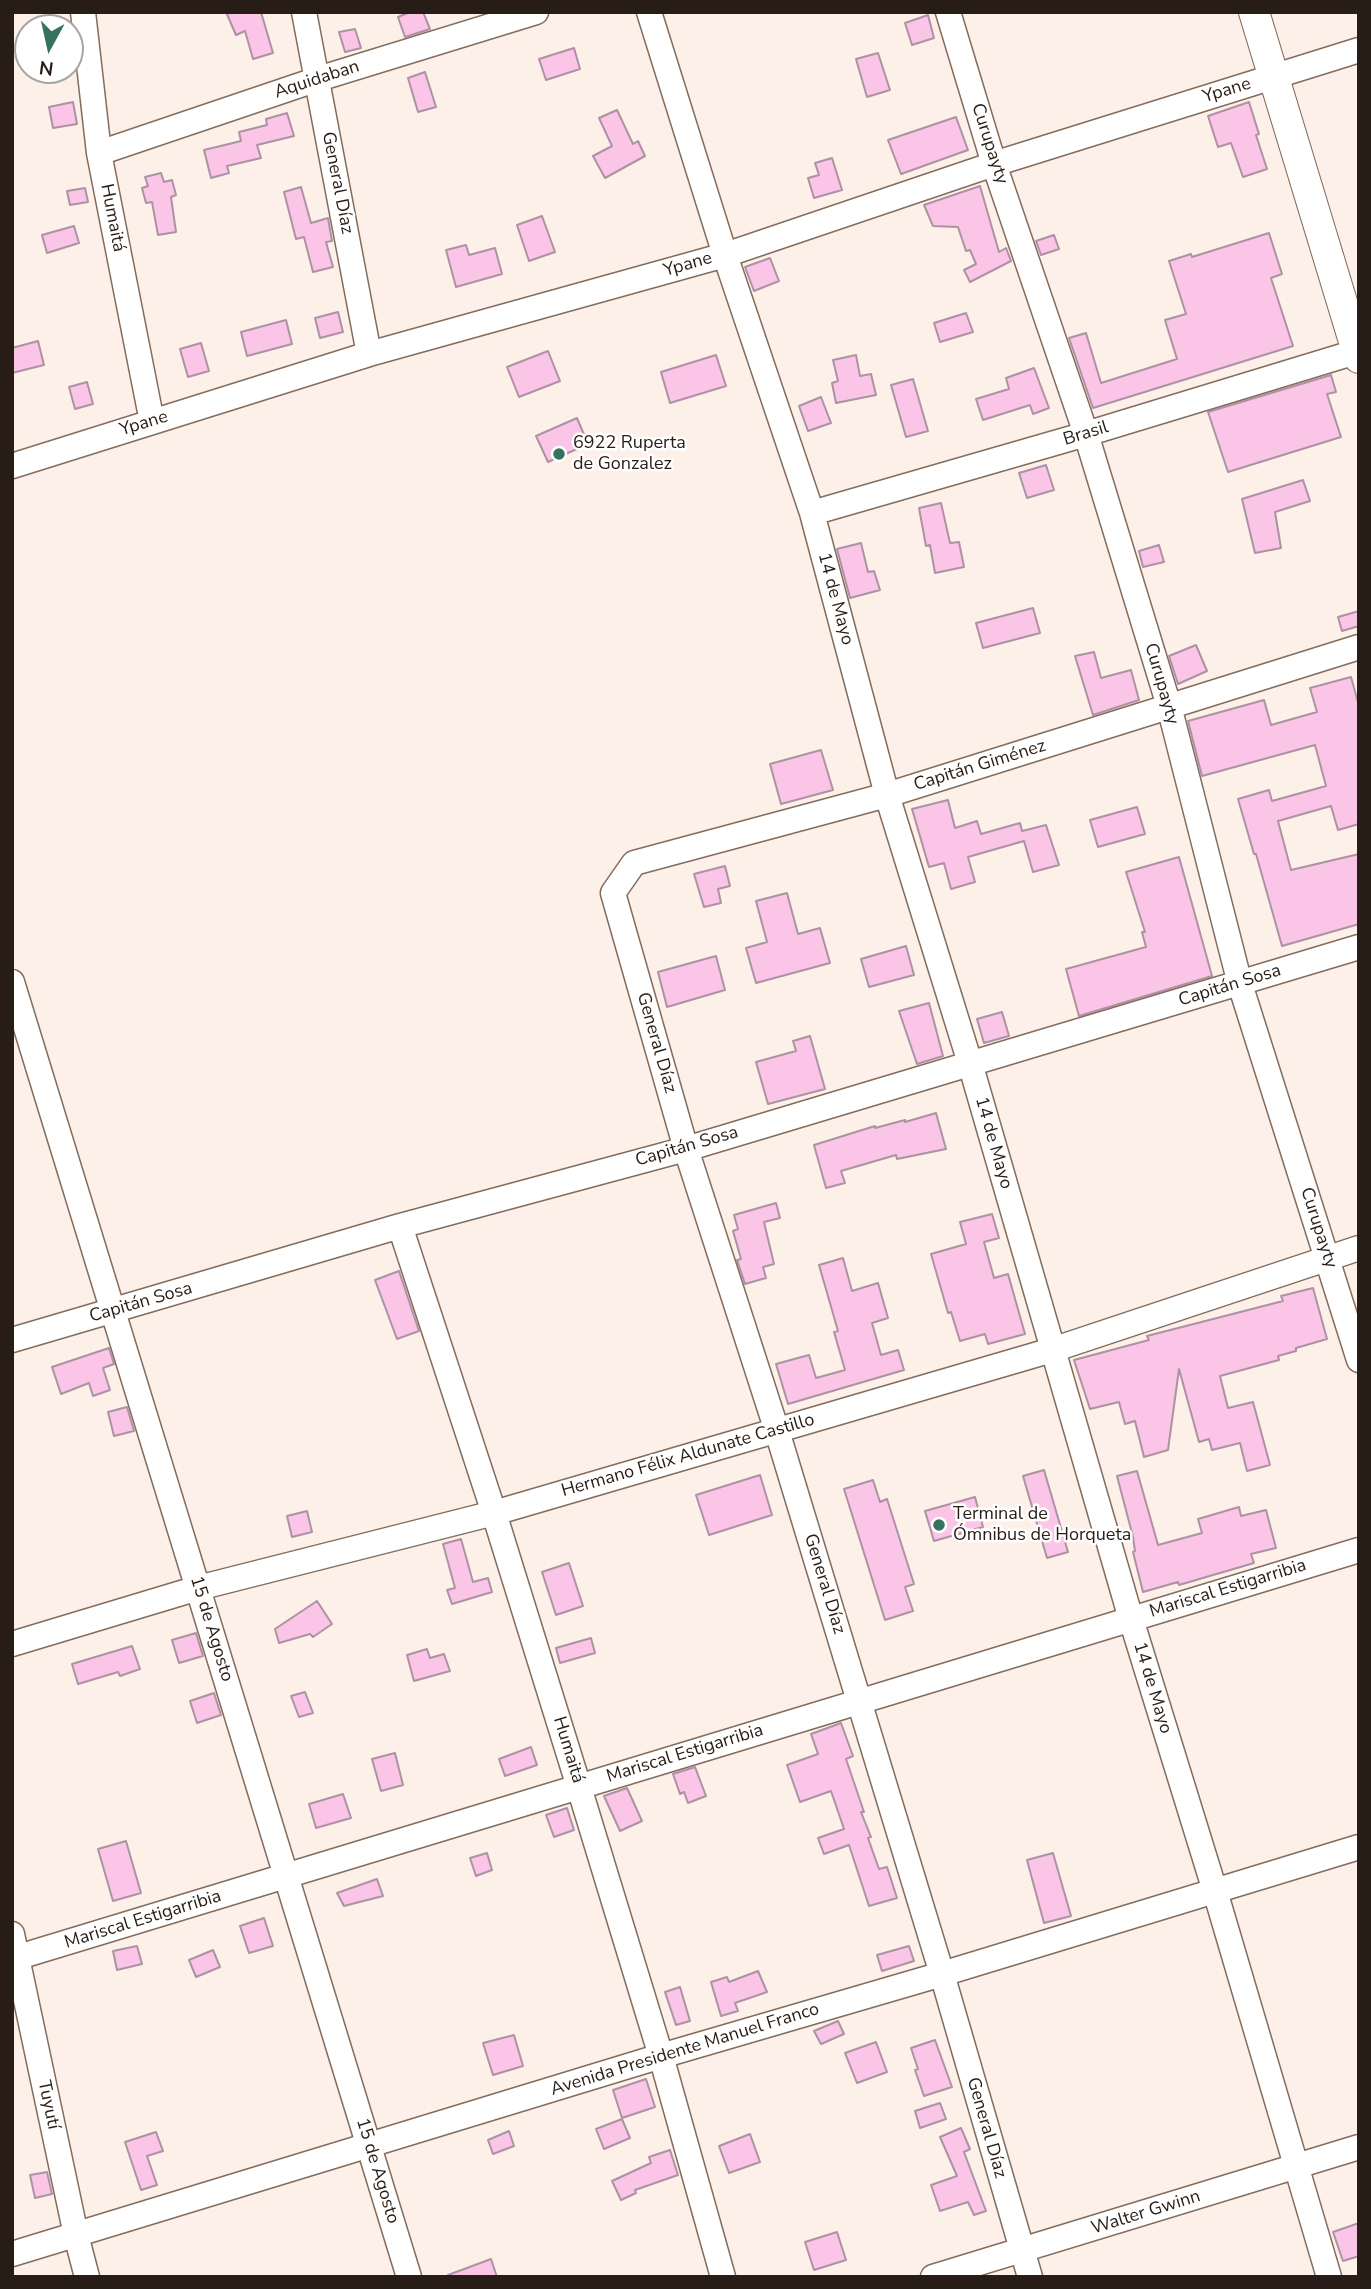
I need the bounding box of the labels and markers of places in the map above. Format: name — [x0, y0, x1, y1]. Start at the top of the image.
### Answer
place label: 6922 Ruperta de Gonzalez — [573, 433, 686, 476]
marker: 6922 Ruperta de Gonzalez — [551, 446, 567, 462]
place label: Terminal de Ómnibus de Horqueta — [953, 1504, 1131, 1546]
marker: Terminal de Ómnibus de Horqueta — [931, 1517, 947, 1533]

